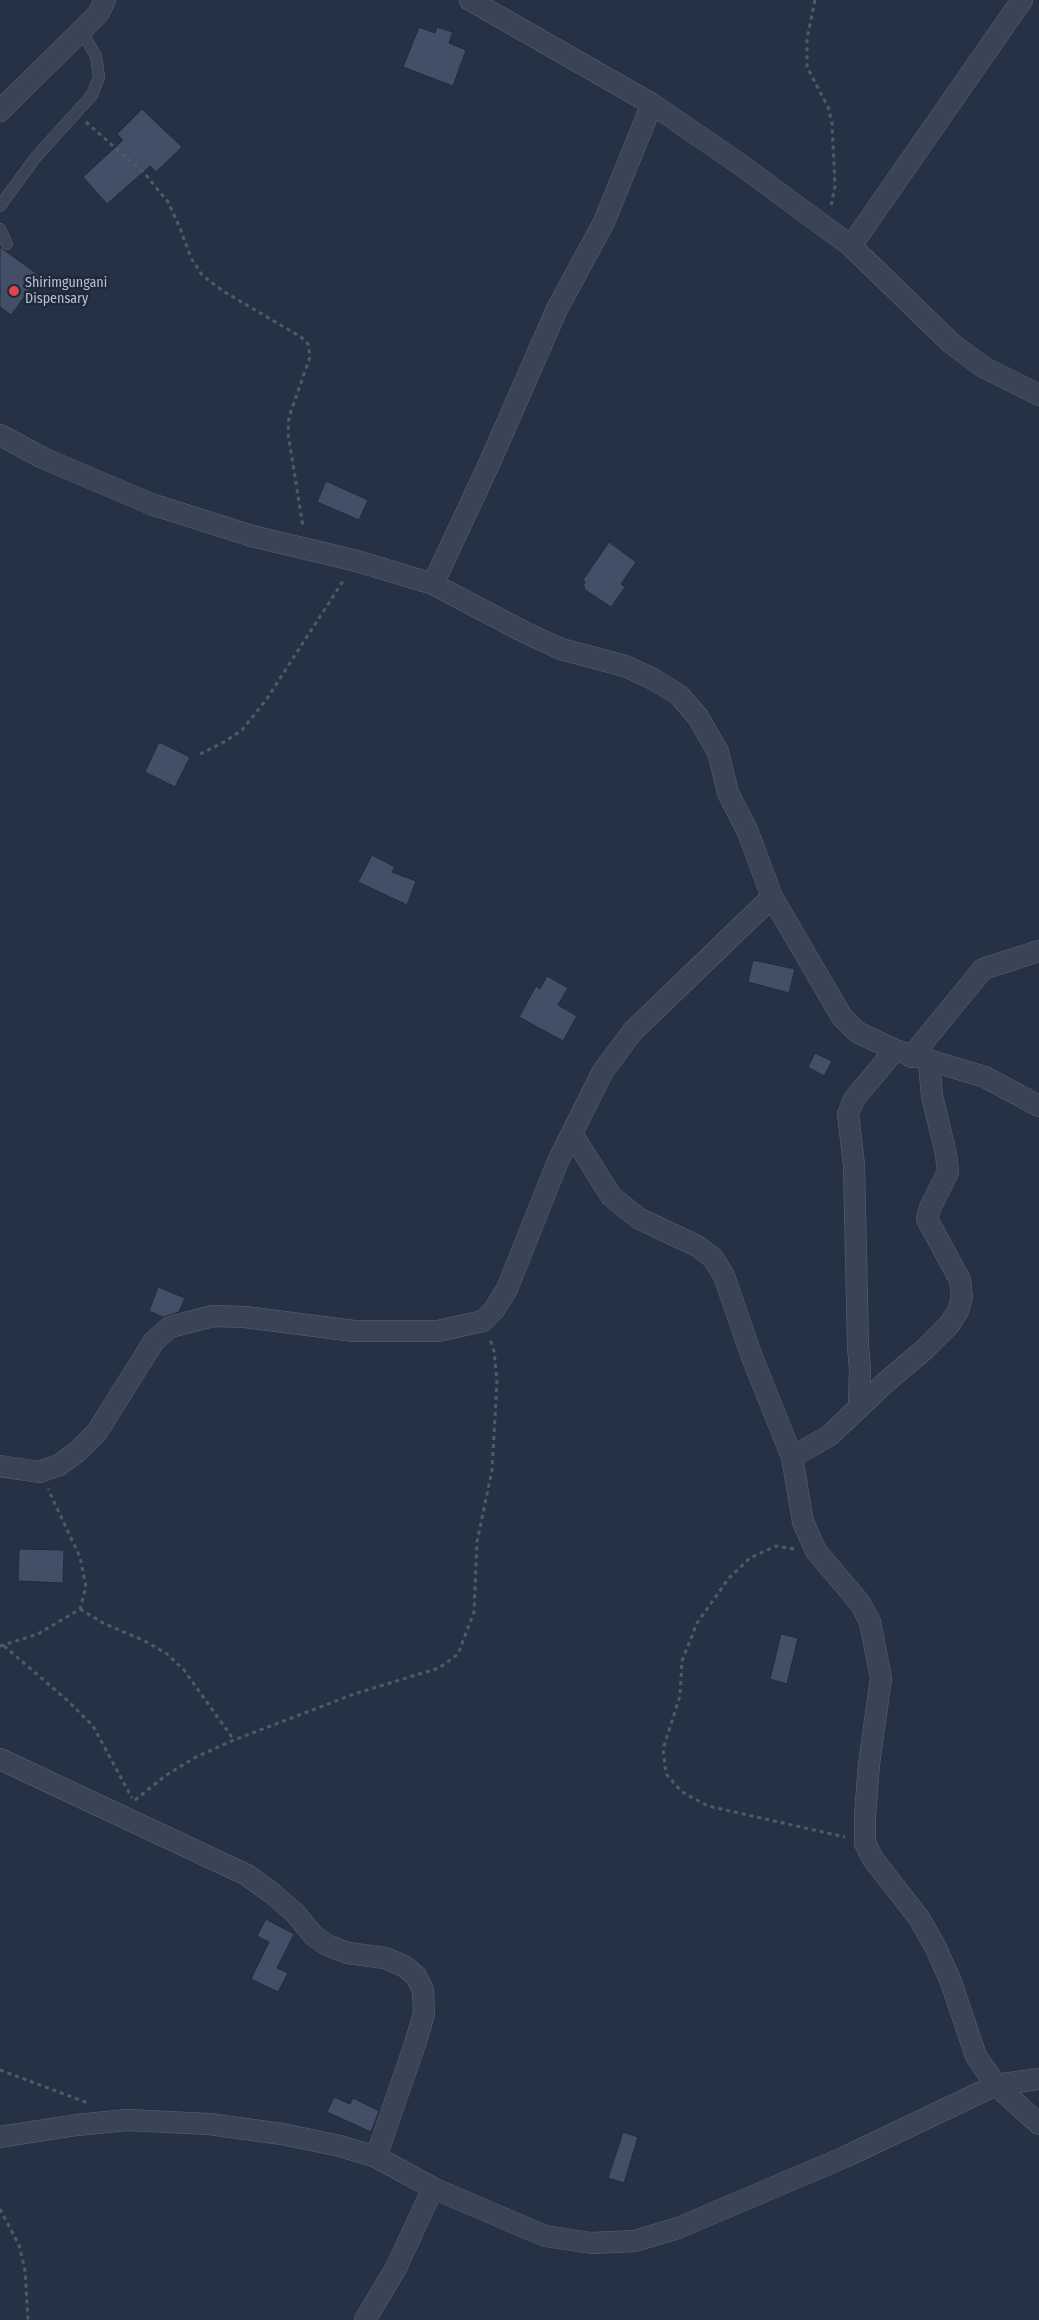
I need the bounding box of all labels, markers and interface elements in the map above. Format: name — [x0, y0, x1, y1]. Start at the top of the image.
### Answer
place label: Shirimgungani Dispensary — [25, 275, 107, 308]
marker: Shirimgungani Dispensary — [7, 284, 21, 298]

